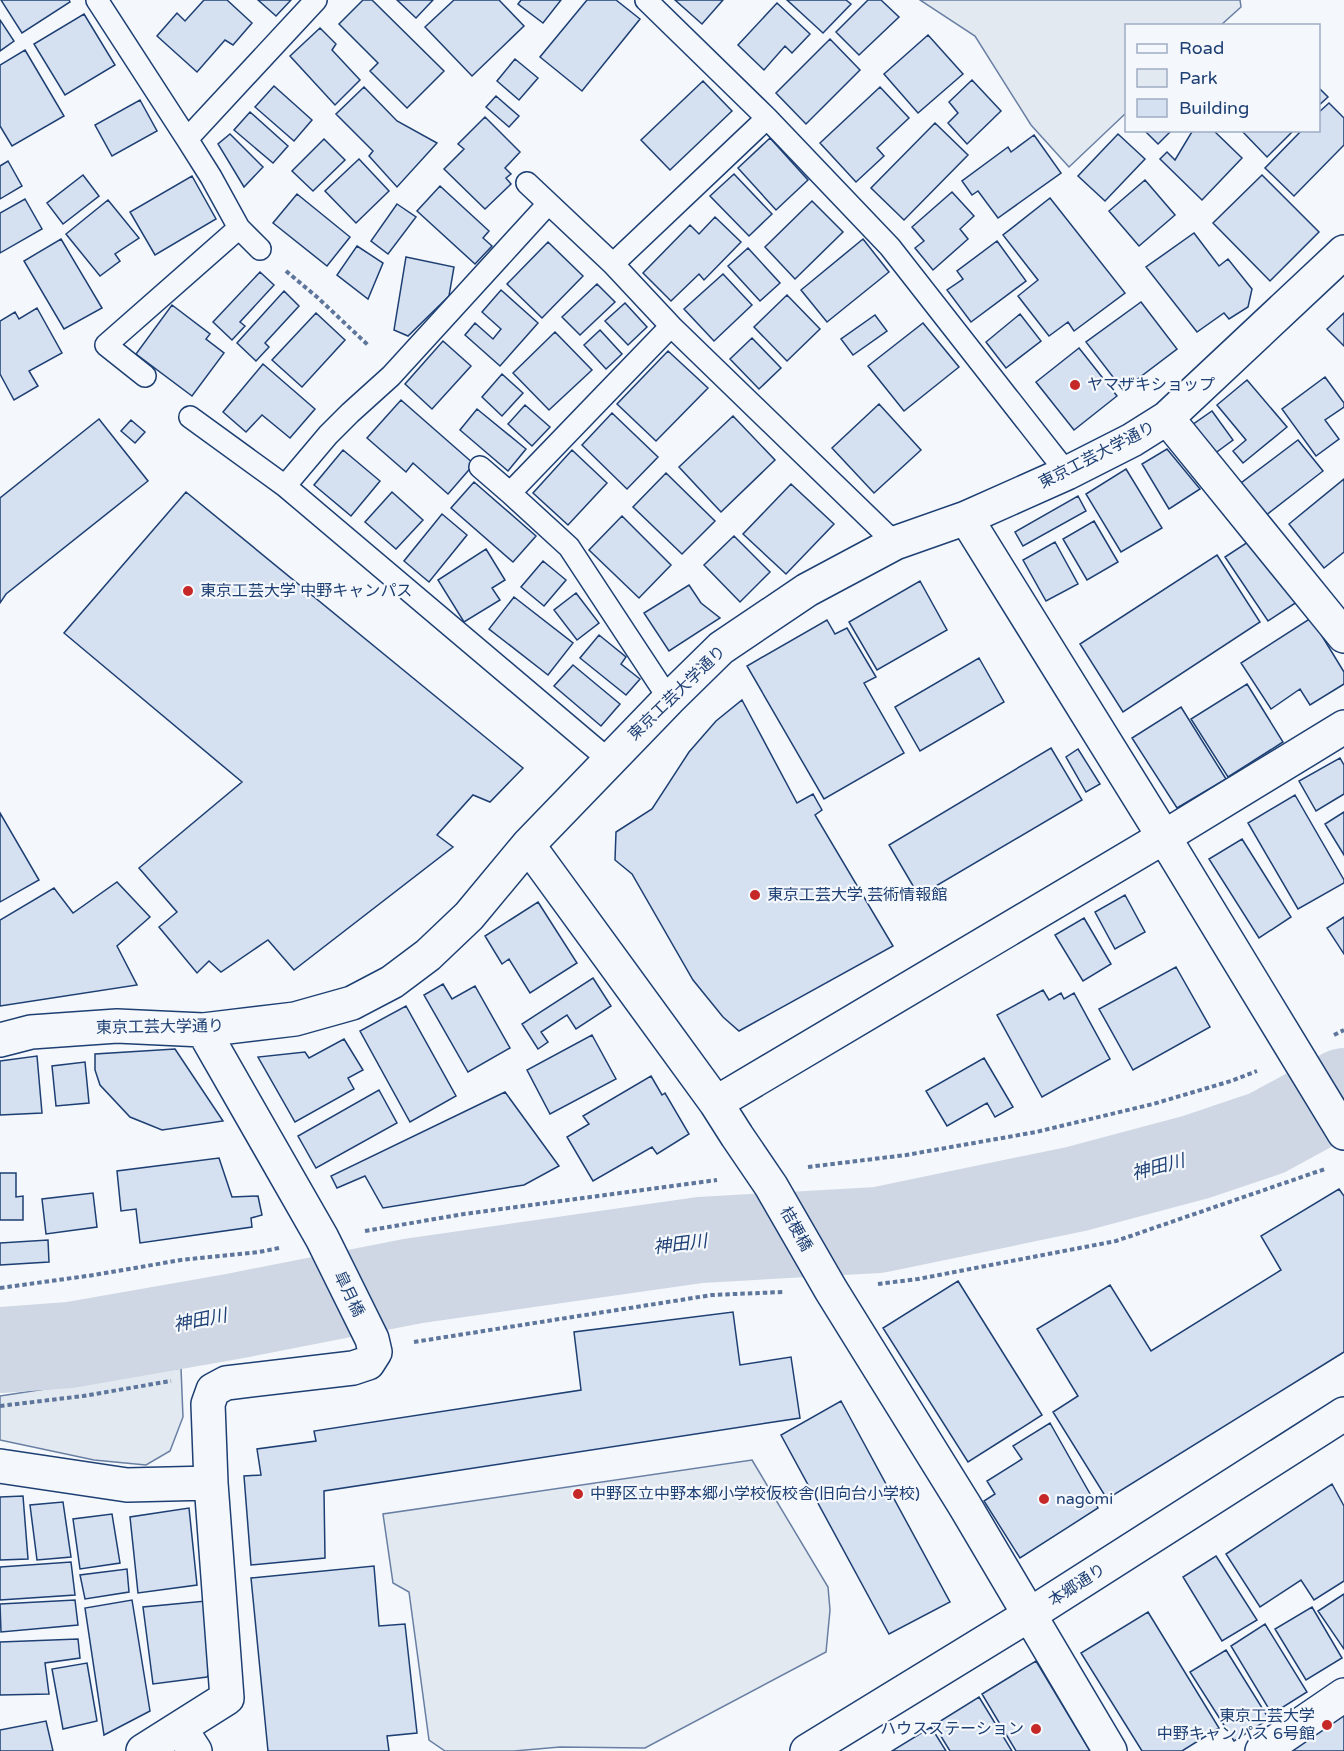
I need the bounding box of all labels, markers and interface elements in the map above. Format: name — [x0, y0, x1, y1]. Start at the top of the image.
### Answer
legend — [1125, 24, 1320, 132]
text: Road — [1179, 37, 1224, 59]
text: Park — [1179, 67, 1218, 89]
text: Building — [1179, 97, 1249, 119]
place label: ヤマザキショップ — [1087, 375, 1215, 395]
marker: ヤマザキショップ — [1068, 378, 1082, 392]
street label: 東京工芸大学通り — [1035, 417, 1159, 493]
place label: 東京工芸大学 中野キャンパス — [200, 581, 412, 601]
marker: 東京工芸大学 中野キャンパス — [181, 584, 195, 598]
street label: 東京工芸大学通り — [624, 641, 730, 745]
place label: 東京工芸大学 芸術情報館 — [767, 885, 947, 905]
marker: 東京工芸大学 芸術情報館 — [748, 888, 762, 902]
street label: 東京工芸大学通り — [96, 1016, 224, 1038]
water label: 神田川 — [1129, 1149, 1189, 1185]
street label: 桔梗橋 — [776, 1203, 816, 1255]
water label: 神田川 — [652, 1230, 710, 1258]
street label: 皐月橋 — [329, 1268, 369, 1320]
water label: 神田川 — [171, 1304, 231, 1336]
place label: 中野区立中野本郷小学校仮校舎(旧向台小学校) — [590, 1484, 920, 1504]
marker: 中野区立中野本郷小学校仮校舎(旧向台小学校) — [571, 1487, 585, 1501]
place label: nagomi — [1056, 1489, 1113, 1509]
marker: nagomi — [1037, 1492, 1051, 1506]
street label: 本郷通り — [1045, 1559, 1109, 1611]
place label: 東京工芸大学 中野キャンパス 6号館 — [1157, 1706, 1315, 1744]
marker: 東京工芸大学 中野キャンパス 6号館 — [1320, 1718, 1334, 1732]
place label: ハウスステーション — [880, 1719, 1024, 1739]
marker: ハウスステーション — [1029, 1722, 1043, 1736]

